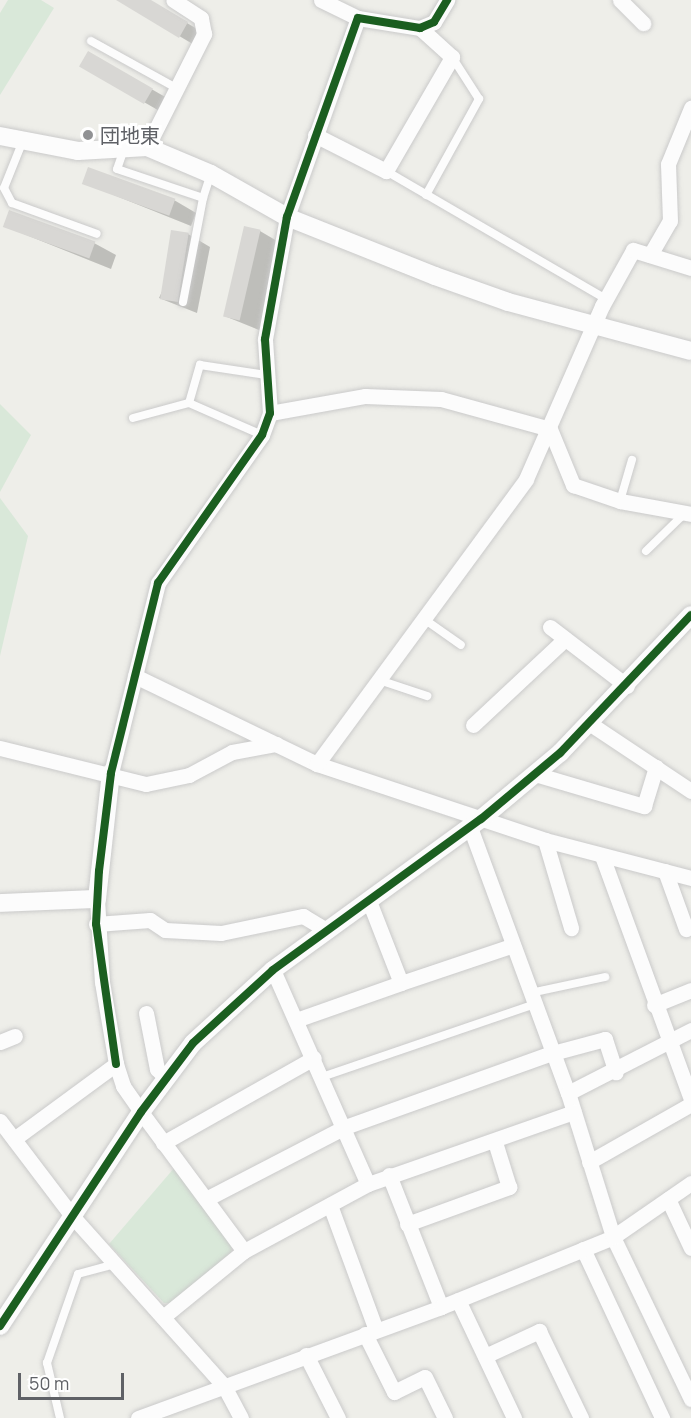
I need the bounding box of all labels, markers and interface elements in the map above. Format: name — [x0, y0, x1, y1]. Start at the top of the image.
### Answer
place label: 団地東 — [100, 123, 160, 147]
marker: 団地東 — [81, 128, 95, 142]
scale bar — [21, 1361, 128, 1399]
text: 50 m — [29, 1371, 69, 1395]

